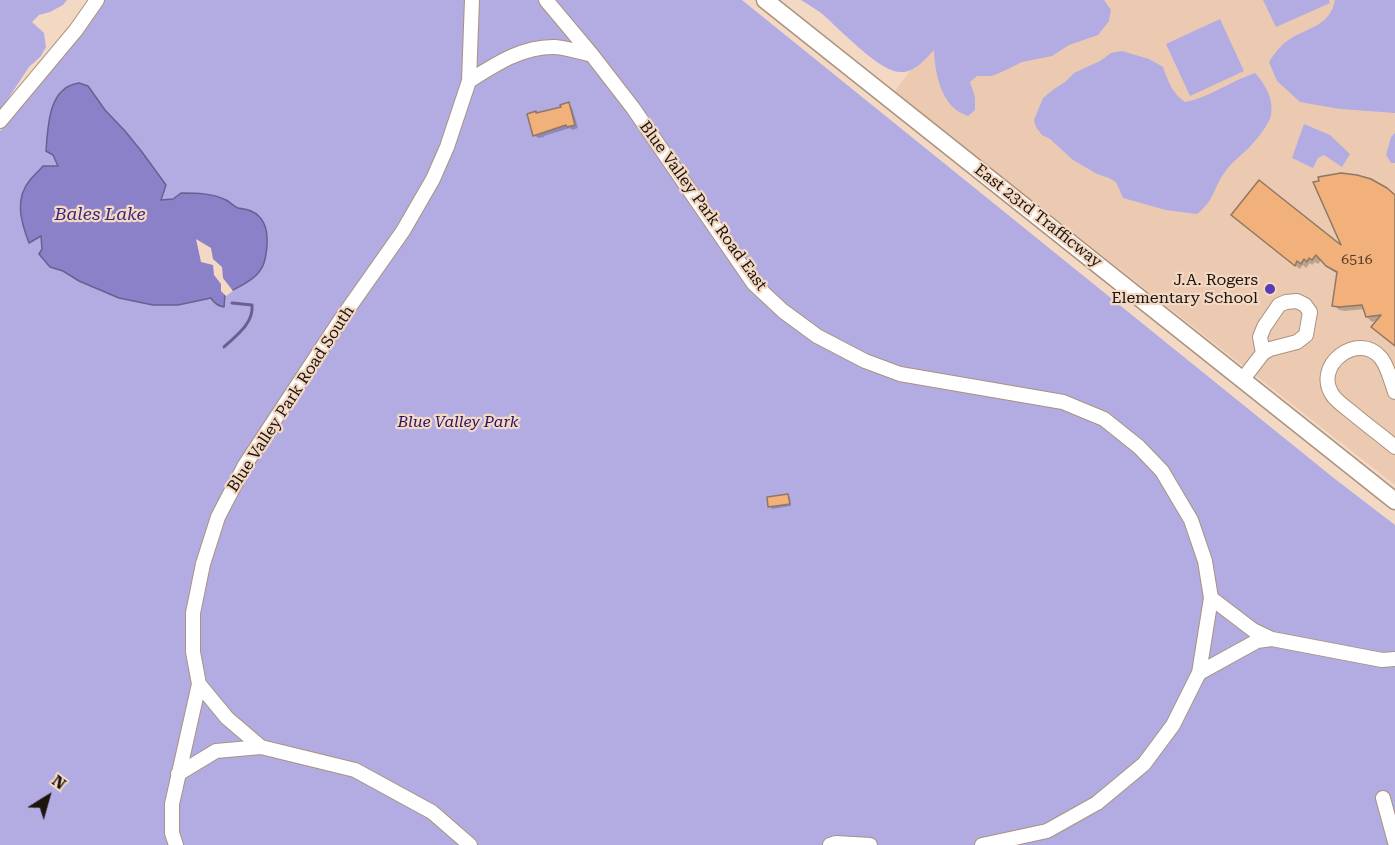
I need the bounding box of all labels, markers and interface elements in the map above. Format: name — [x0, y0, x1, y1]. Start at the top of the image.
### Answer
street label: Blue Valley Park Road East — [635, 118, 771, 294]
street label: East 23rd Trafficway — [970, 160, 1106, 272]
water label: Bales Lake — [54, 204, 146, 226]
house number: 6516 — [1341, 252, 1373, 268]
place label: J.A. Rogers Elementary School — [1111, 270, 1258, 308]
marker: J.A. Rogers Elementary School — [1263, 282, 1277, 296]
street label: Blue Valley Park Road South — [224, 302, 358, 496]
park label: Blue Valley Park — [397, 412, 519, 432]
north arrow — [18, 767, 78, 827]
text: N — [48, 771, 70, 794]

